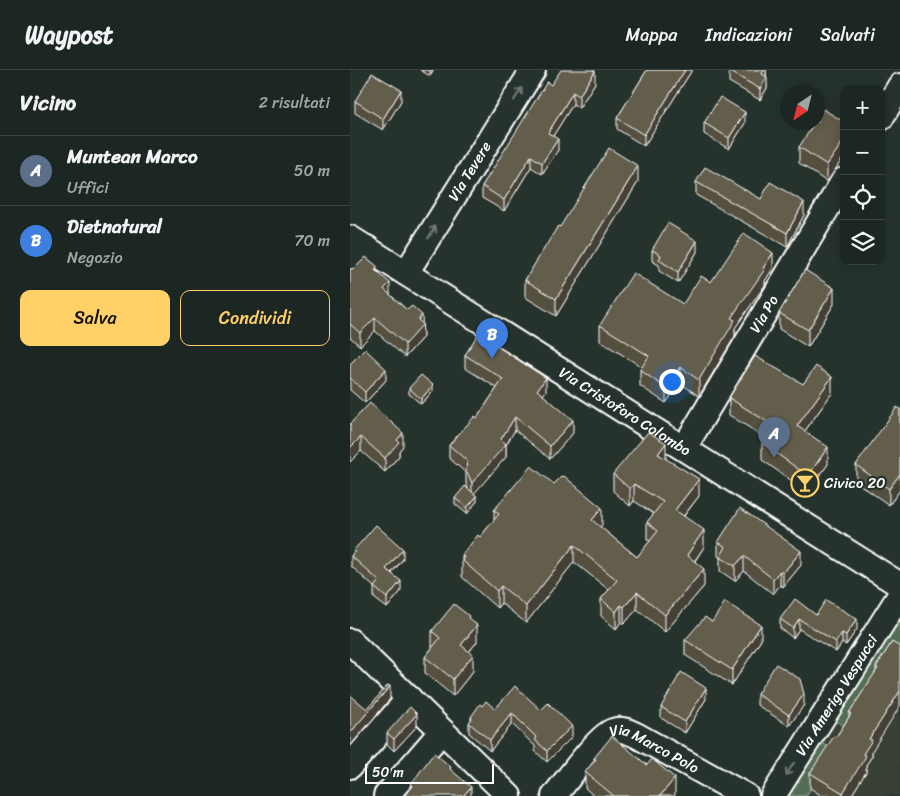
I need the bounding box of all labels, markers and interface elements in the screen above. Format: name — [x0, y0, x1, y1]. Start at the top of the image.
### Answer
text: Waypost — [25, 14, 113, 56]
text: Mappa — [625, 19, 677, 51]
text: Indicazioni — [705, 19, 792, 51]
text: Salvati — [820, 19, 875, 51]
text: Vicino — [20, 84, 76, 122]
north arrow — [780, 85, 825, 130]
map controls — [840, 85, 885, 265]
button: + — [840, 85, 885, 130]
text: 2 risultati — [259, 88, 330, 117]
one-way arrow — [513, 88, 523, 102]
button: − — [840, 130, 885, 175]
street label: Via Tevere — [441, 136, 499, 207]
text: Muntean Marco — [67, 140, 198, 173]
text: A — [31, 156, 41, 185]
text: 50 m — [294, 156, 330, 185]
text: Uffici — [67, 173, 109, 202]
button: locate — [840, 175, 885, 220]
text: Dietnatural — [67, 210, 162, 243]
button: layers — [840, 220, 885, 265]
one-way arrow — [427, 225, 437, 239]
text: B — [31, 226, 41, 255]
text: 70 m — [294, 226, 330, 255]
text: Negozio — [67, 243, 123, 272]
street label: Via Po — [742, 289, 786, 338]
button: Salva — [20, 290, 170, 346]
button: Condividi — [180, 290, 330, 346]
pin: B — [476, 318, 508, 359]
street label: Via Cristoforo Colombo — [553, 360, 697, 463]
your location — [659, 369, 685, 395]
pin: A — [758, 417, 790, 458]
bar icon: Civico 20 — [790, 468, 820, 498]
place label: Civico 20 — [824, 470, 886, 496]
street label: Via Amerigo Vespucci — [788, 629, 885, 761]
street label: Via Marco Polo — [606, 717, 705, 781]
text: 50 m — [372, 760, 404, 785]
scale bar — [365, 761, 494, 784]
one-way arrow — [785, 762, 795, 776]

